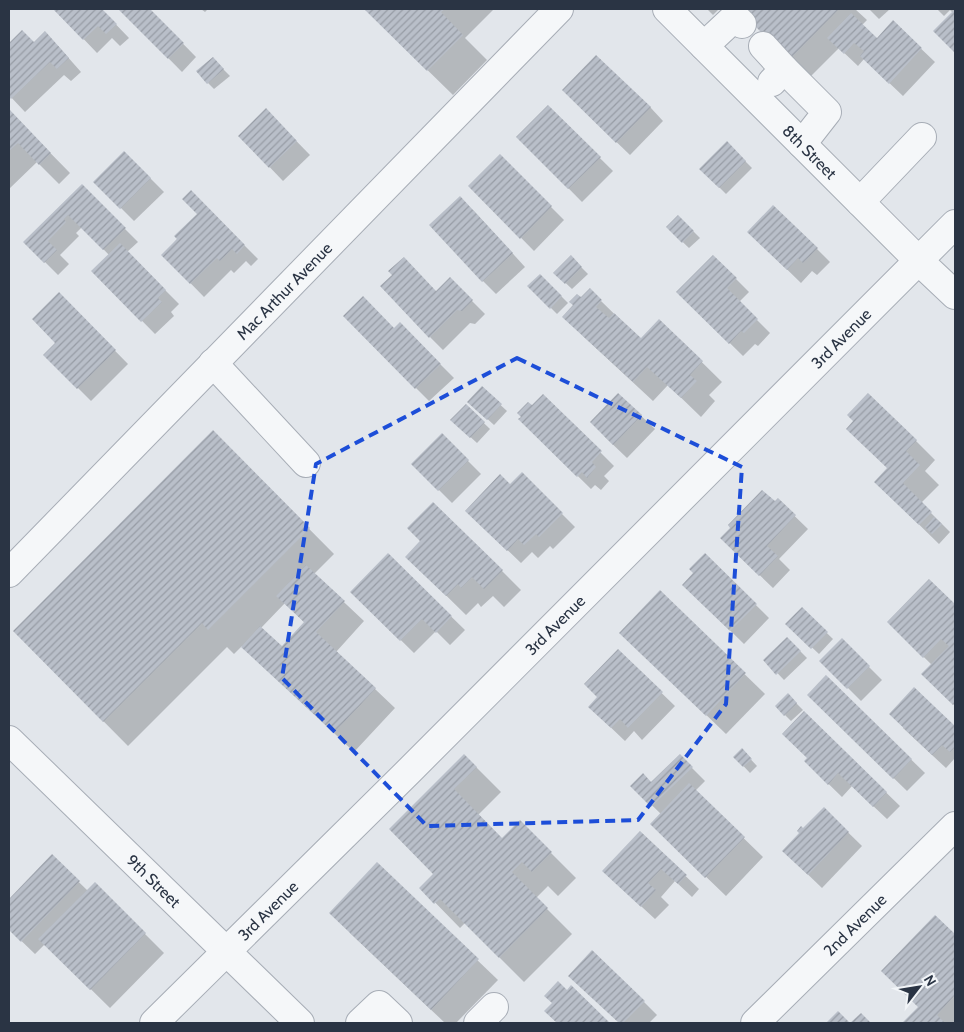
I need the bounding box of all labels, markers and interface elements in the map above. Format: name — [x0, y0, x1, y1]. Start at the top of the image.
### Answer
street label: 8th Street — [779, 121, 841, 184]
street label: Mac Arthur Avenue — [233, 239, 336, 344]
street label: 3rd Avenue — [807, 305, 875, 372]
street label: 3rd Avenue — [521, 591, 589, 659]
street label: 9th Street — [122, 851, 185, 912]
street label: 3rd Avenue — [234, 877, 302, 945]
street label: 2nd Avenue — [820, 890, 890, 960]
north arrow — [894, 962, 944, 1012]
text: N — [920, 971, 940, 989]

